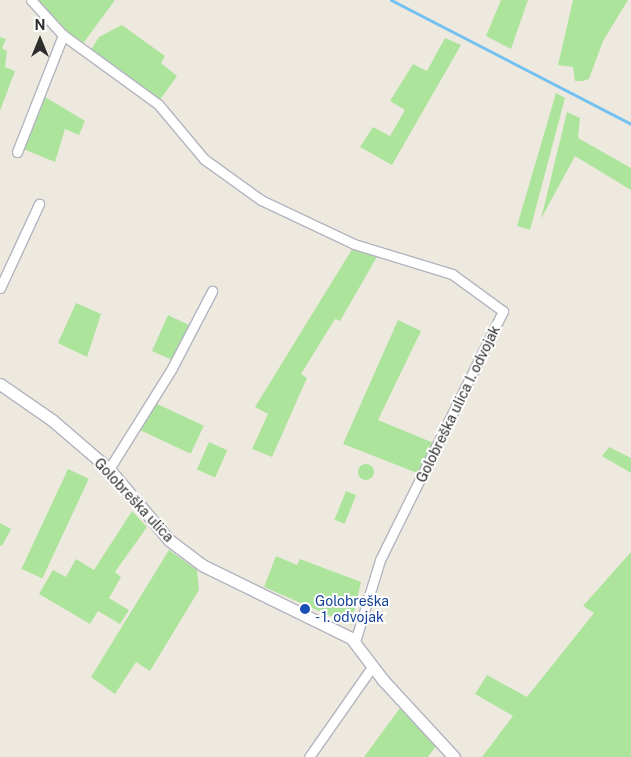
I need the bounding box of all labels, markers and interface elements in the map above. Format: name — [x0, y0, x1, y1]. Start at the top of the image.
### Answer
north arrow — [15, 15, 65, 65]
text: N — [35, 17, 45, 33]
street label: Golobreška ulica I. odvojak — [413, 323, 503, 485]
street label: Golobreška ulica — [91, 455, 177, 545]
place label: Golobreška - 1. odvojak — [315, 593, 389, 626]
marker: Golobreška - 1. odvojak — [299, 603, 311, 615]

